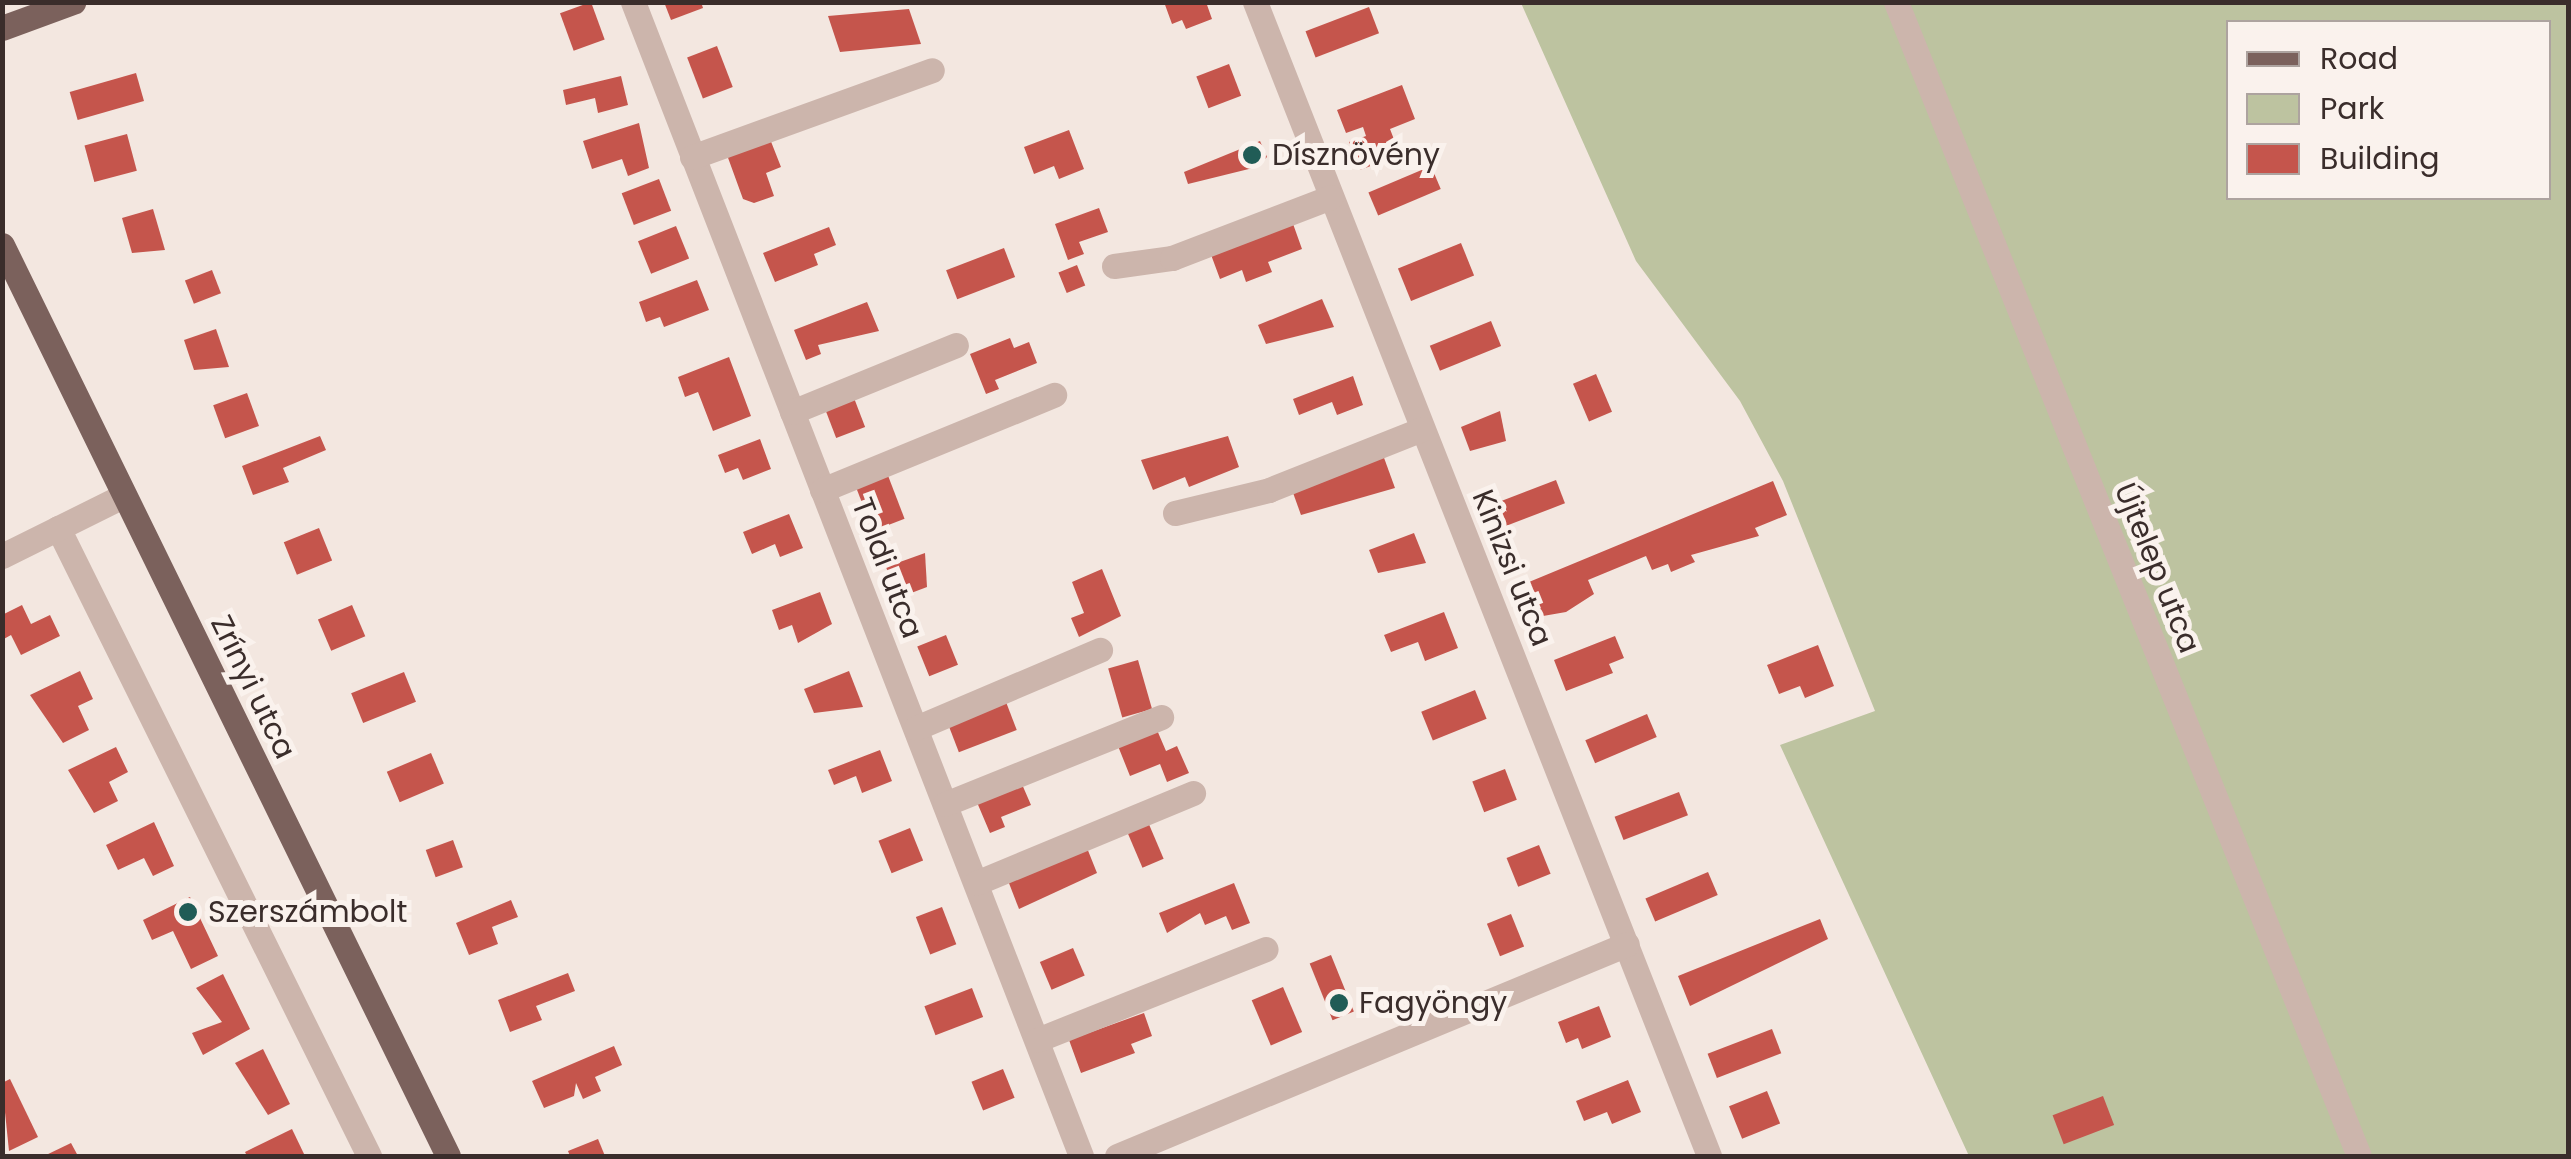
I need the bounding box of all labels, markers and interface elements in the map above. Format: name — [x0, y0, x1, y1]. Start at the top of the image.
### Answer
legend — [2226, 20, 2551, 200]
text: Road — [2320, 37, 2398, 80]
text: Park — [2320, 87, 2384, 130]
place label: Dísznövény — [1272, 137, 1440, 173]
text: Building — [2320, 137, 2440, 180]
marker: Dísznövény — [1241, 144, 1263, 166]
street label: Újtelep utca — [2107, 478, 2207, 658]
street label: Kinizsi utca — [1464, 485, 1560, 651]
street label: Toldi utca — [844, 493, 930, 643]
street label: Zrínyi utca — [203, 610, 303, 764]
place label: Szerszámbolt — [208, 894, 407, 930]
marker: Szerszámbolt — [177, 901, 199, 923]
place label: Fagyöngy — [1359, 985, 1507, 1021]
marker: Fagyöngy — [1328, 992, 1350, 1014]

